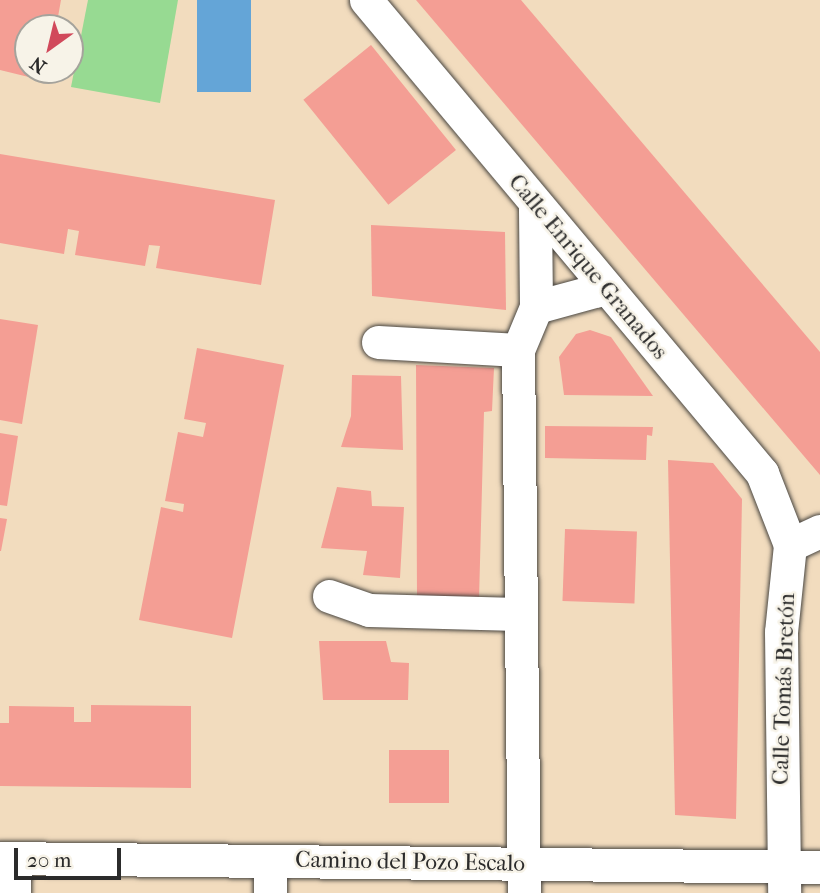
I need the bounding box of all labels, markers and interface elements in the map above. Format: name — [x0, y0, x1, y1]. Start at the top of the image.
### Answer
north arrow — [14, 14, 84, 84]
text: N — [26, 52, 51, 78]
street label: Calle Enrique Granados — [502, 169, 674, 365]
street label: Calle Tomás Bretón — [767, 593, 801, 785]
scale bar — [18, 834, 124, 878]
street label: Camino del Pozo Escalo — [295, 846, 525, 878]
text: 20 m — [27, 848, 71, 872]

